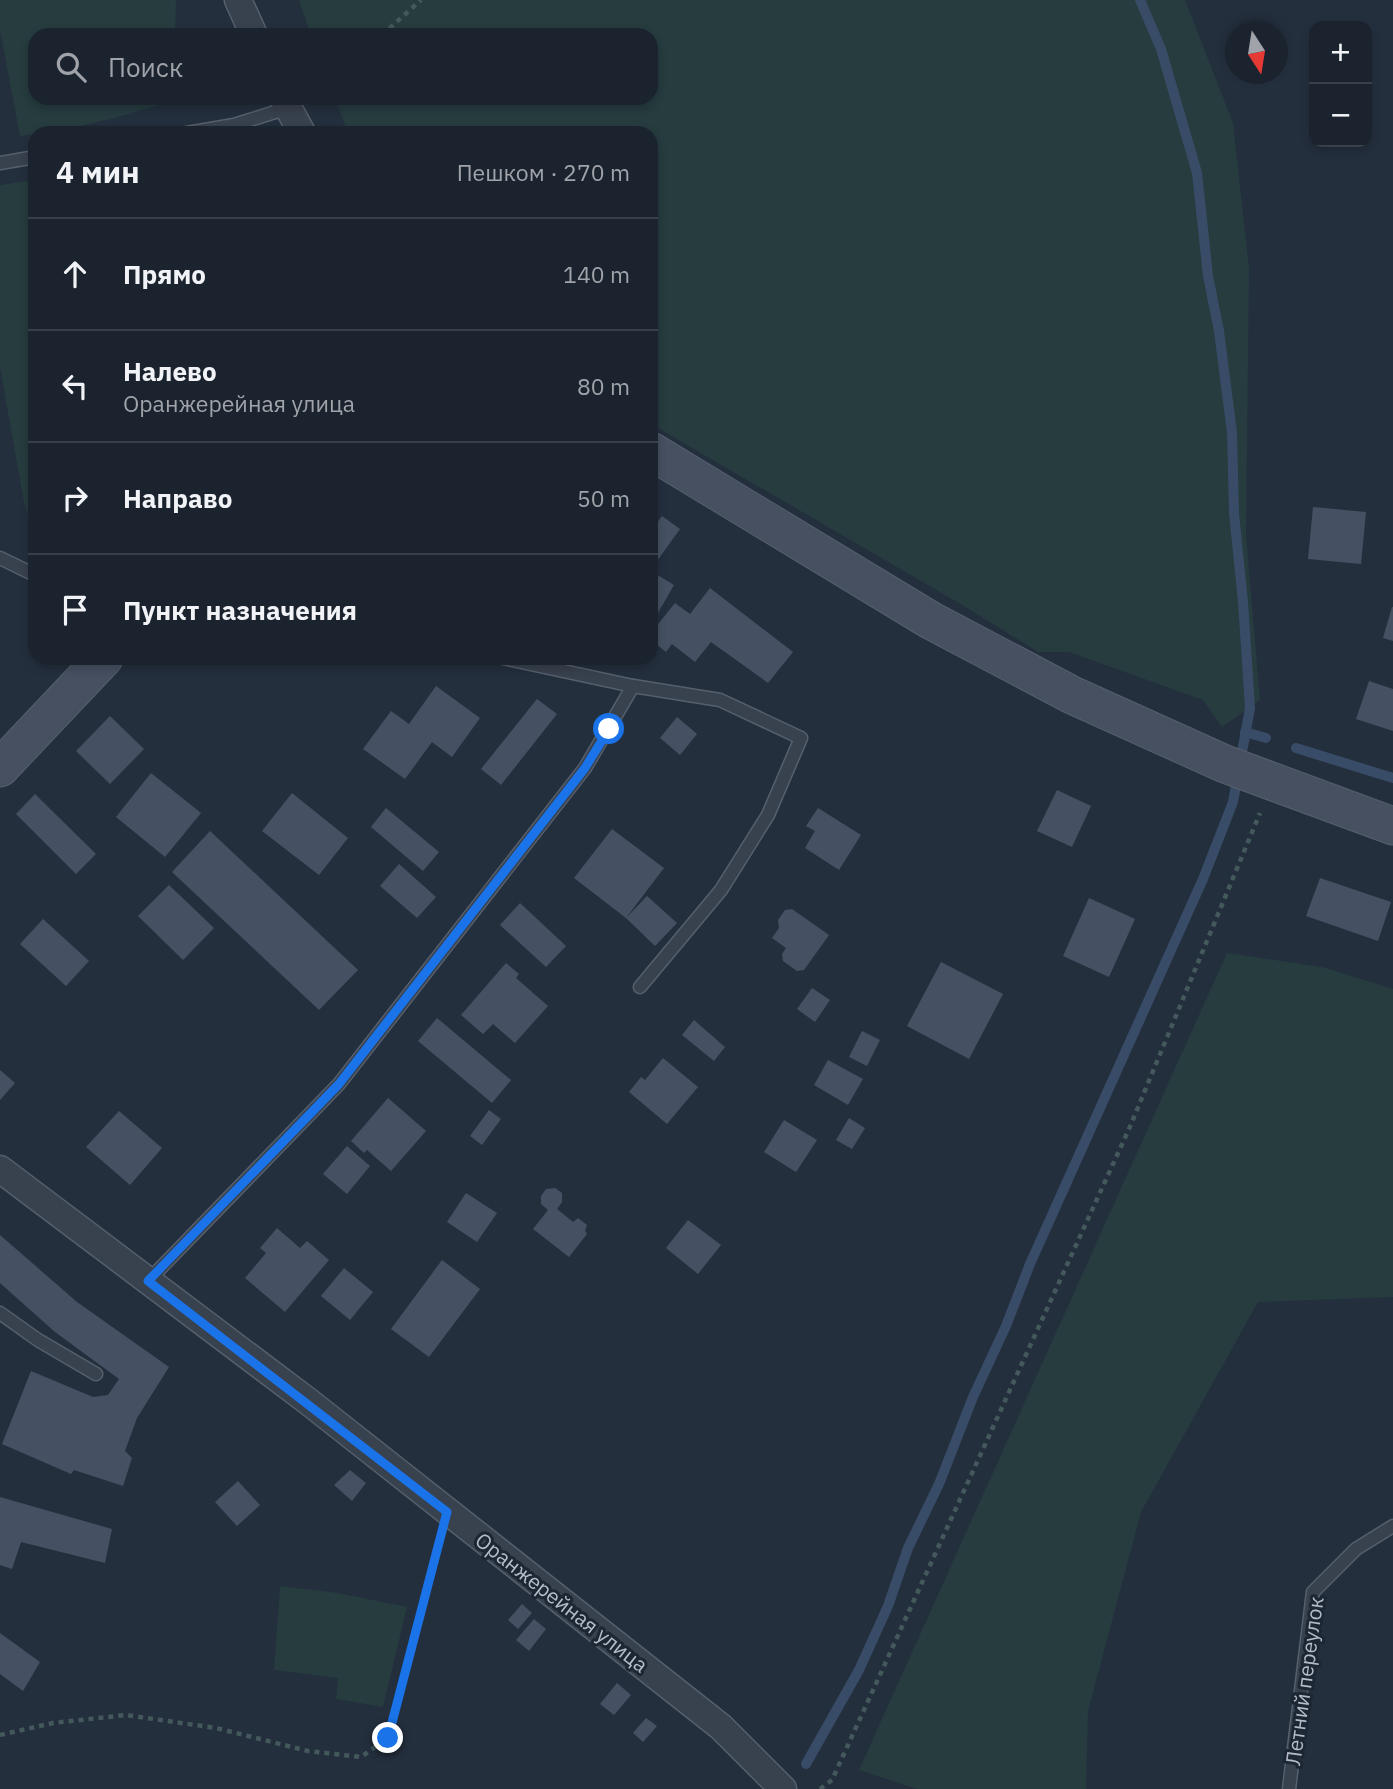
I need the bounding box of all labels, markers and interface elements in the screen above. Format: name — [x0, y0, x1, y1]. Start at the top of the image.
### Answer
north arrow — [1225, 21, 1288, 84]
map controls — [1309, 21, 1372, 147]
button: + — [1309, 21, 1372, 84]
search box — [28, 28, 658, 105]
icon: search — [52, 48, 90, 86]
text: Поиск — [108, 50, 183, 84]
button: − — [1309, 84, 1372, 147]
text: 4 мин — [56, 152, 140, 191]
text: Пешком · 270 m — [457, 157, 630, 187]
icon: ahead — [56, 255, 94, 293]
text: Прямо — [123, 257, 206, 291]
text: 140 m — [563, 259, 630, 289]
text: Налево — [123, 354, 217, 388]
icon: left — [56, 367, 94, 405]
text: 80 m — [577, 371, 630, 401]
text: Оранжерейная улица — [123, 388, 355, 418]
icon: right — [56, 479, 94, 517]
text: Направо — [123, 481, 232, 515]
text: 50 m — [577, 483, 630, 513]
icon: arrive — [56, 591, 94, 629]
text: Пункт назначения — [123, 593, 357, 627]
route start — [593, 713, 624, 744]
street label: Оранжерейная улица — [470, 1526, 654, 1678]
street label: Летний переулок — [1278, 1595, 1330, 1767]
route end — [372, 1722, 403, 1753]

